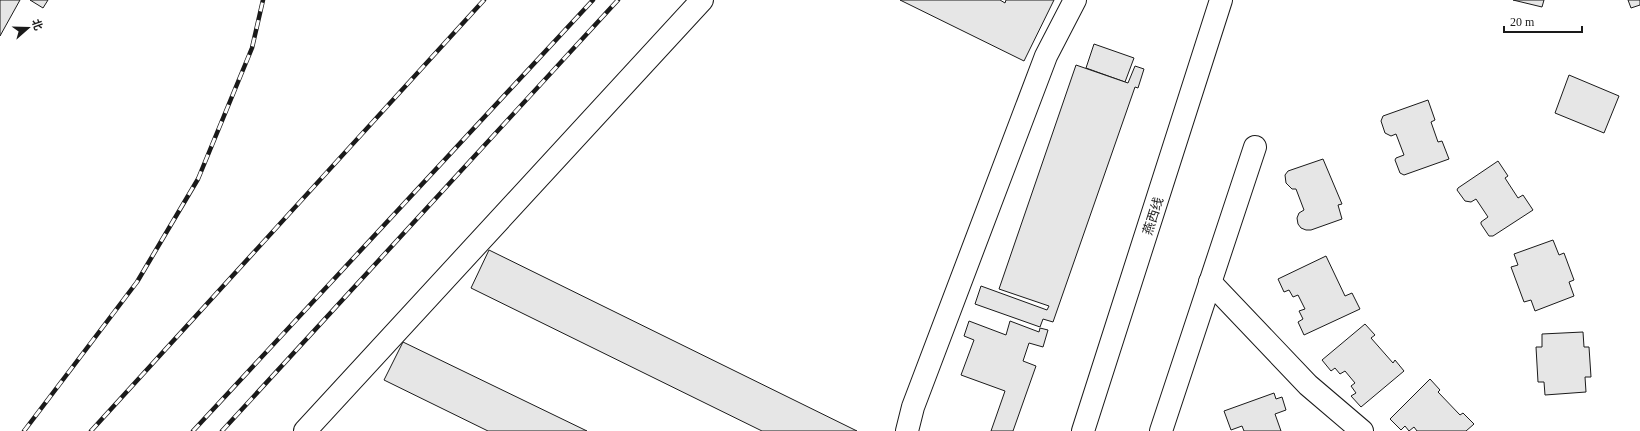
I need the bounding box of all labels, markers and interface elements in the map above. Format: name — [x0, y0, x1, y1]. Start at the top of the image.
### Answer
north arrow — [8, 8, 48, 48]
scale bar — [1504, 8, 1582, 34]
text: 20 m — [1510, 15, 1535, 29]
text: 北 — [30, 17, 45, 32]
street label: 燕西线 — [1140, 195, 1166, 237]

